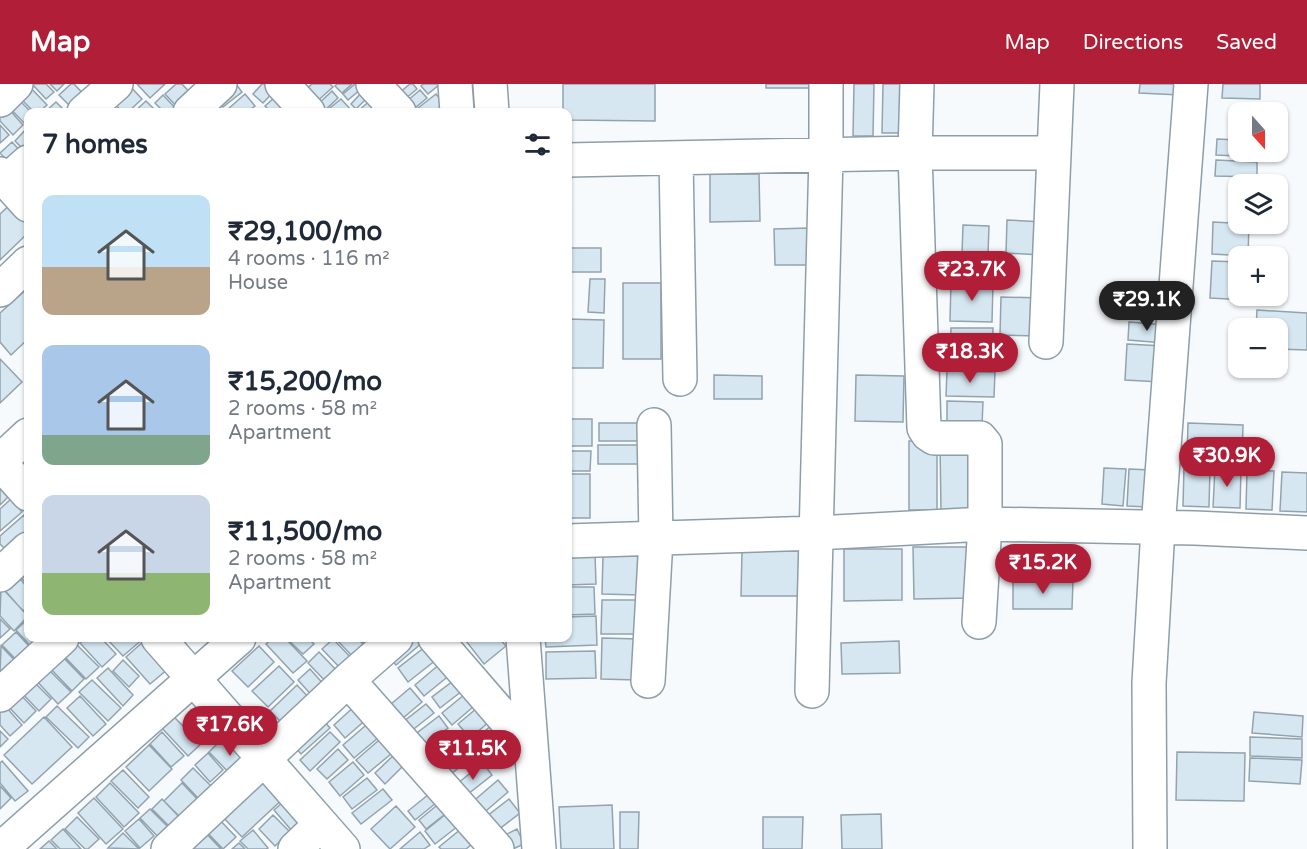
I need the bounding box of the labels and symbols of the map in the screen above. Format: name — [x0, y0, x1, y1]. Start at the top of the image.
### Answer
north arrow — [1228, 102, 1288, 162]
pin: ₹23.7K — [923, 251, 1021, 302]
pin: ₹29.1K — [1098, 281, 1196, 332]
pin: ₹18.3K — [921, 333, 1019, 384]
pin: ₹30.9K — [1178, 437, 1276, 488]
pin: ₹15.2K — [994, 544, 1092, 595]
pin: ₹17.6K — [181, 706, 279, 757]
pin: ₹11.5K — [424, 730, 522, 781]

